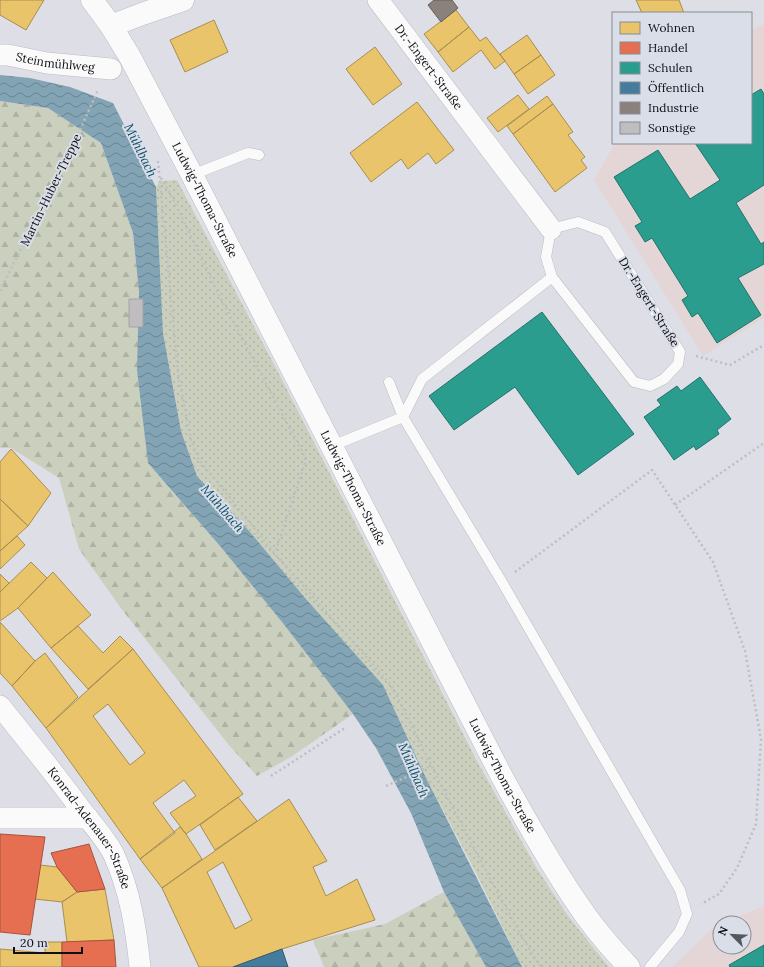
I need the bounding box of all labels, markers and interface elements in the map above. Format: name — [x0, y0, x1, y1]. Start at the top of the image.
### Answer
legend — [612, 12, 752, 144]
text: Wohnen — [648, 20, 695, 35]
street label: Dr.-Engert-Straße — [392, 21, 466, 113]
text: Handel — [648, 40, 688, 55]
street label: Steinmühlweg — [15, 49, 96, 74]
text: Schulen — [648, 60, 693, 75]
text: Öffentlich — [648, 80, 704, 95]
text: Industrie — [648, 100, 699, 115]
water label: Mühlbach — [120, 120, 161, 181]
text: Sonstige — [648, 120, 696, 135]
street label: Martin-Huber-Treppe — [17, 131, 85, 249]
street label: Ludwig-Thoma-Straße — [169, 140, 242, 261]
street label: Dr.-Engert-Straße — [616, 254, 683, 350]
street label: Ludwig-Thoma-Straße — [318, 428, 390, 549]
water label: Mühlbach — [197, 481, 248, 536]
street label: Ludwig-Thoma-Straße — [466, 716, 540, 836]
water label: Mühlbach — [394, 740, 433, 801]
street label: Konrad-Adenauer-Straße — [45, 764, 134, 891]
north arrow — [712, 915, 752, 955]
text: N — [715, 924, 731, 938]
scale bar — [14, 929, 82, 955]
text: 20 m — [20, 935, 48, 950]

